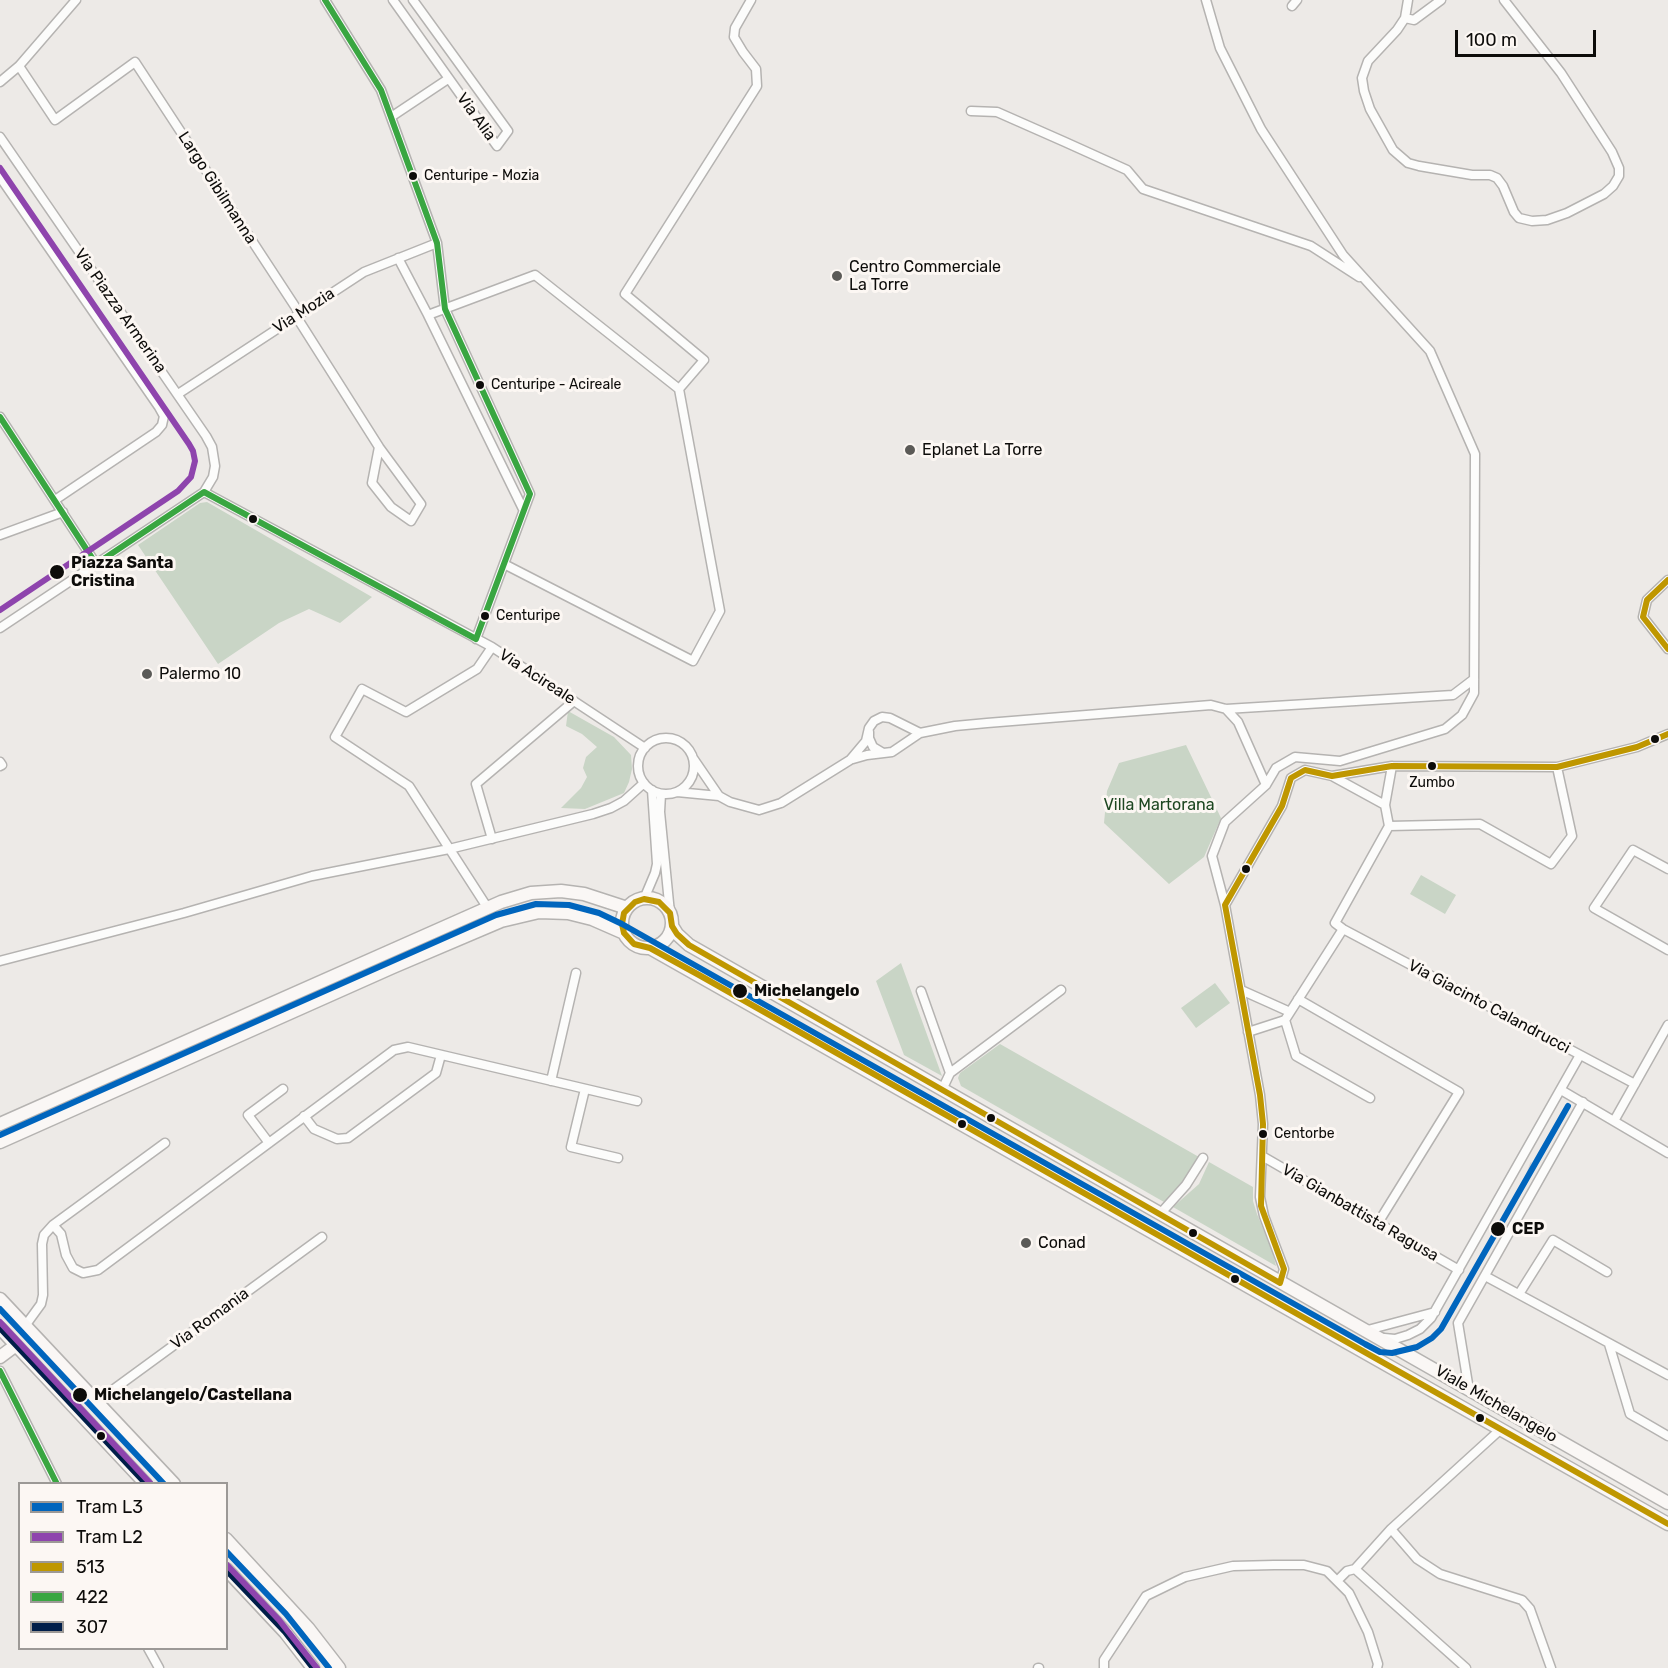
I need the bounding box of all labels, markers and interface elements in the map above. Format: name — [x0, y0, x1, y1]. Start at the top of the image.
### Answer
scale bar — [1458, 18, 1599, 56]
text: 100 m — [1466, 29, 1517, 51]
street label: Via Alia — [452, 89, 500, 145]
street label: Largo Gibilmanna — [174, 128, 260, 248]
place label: Centuripe - Mozia — [424, 168, 539, 184]
marker: Centuripe - Mozia — [407, 170, 419, 182]
street label: Via Piazza Armerina — [70, 245, 170, 377]
place label: Centro Commerciale La Torre — [849, 257, 1001, 295]
marker: Centro Commerciale La Torre — [830, 269, 844, 283]
street label: Via Mozia — [270, 284, 338, 338]
place label: Centuripe - Acireale — [491, 377, 621, 393]
marker: Centuripe - Acireale — [474, 379, 486, 391]
place label: Eplanet La Torre — [922, 440, 1042, 460]
marker: Eplanet La Torre — [903, 443, 917, 457]
unlabelled marker — [247, 513, 259, 525]
place label: Piazza Santa Cristina — [71, 553, 174, 591]
marker: Piazza Santa Cristina — [48, 563, 66, 581]
place label: Centuripe — [496, 608, 560, 624]
marker: Centuripe — [479, 610, 491, 622]
street label: Via Acireale — [495, 645, 579, 709]
place label: Palermo 10 — [159, 664, 241, 684]
marker: Palermo 10 — [140, 667, 154, 681]
unlabelled marker — [1649, 733, 1661, 745]
marker: Zumbo — [1426, 760, 1438, 772]
place label: Zumbo — [1409, 775, 1455, 791]
park label: Villa Martorana — [1103, 795, 1215, 815]
unlabelled marker — [1240, 863, 1252, 875]
street label: Via Giacinto Calandrucci — [1405, 956, 1573, 1058]
place label: Michelangelo — [754, 981, 859, 1001]
marker: Michelangelo — [731, 982, 749, 1000]
unlabelled marker — [985, 1112, 997, 1124]
unlabelled marker — [956, 1118, 968, 1130]
place label: Centorbe — [1274, 1126, 1335, 1142]
marker: Centorbe — [1257, 1128, 1269, 1140]
street label: Via Gianbattista Ragusa — [1278, 1160, 1442, 1266]
place label: CEP — [1512, 1219, 1544, 1239]
marker: CEP — [1489, 1220, 1507, 1238]
unlabelled marker — [1187, 1227, 1199, 1239]
place label: Conad — [1038, 1233, 1086, 1253]
marker: Conad — [1019, 1236, 1033, 1250]
unlabelled marker — [1229, 1273, 1241, 1285]
street label: Via Romania — [167, 1284, 253, 1354]
street label: Viale Michelangelo — [1431, 1361, 1561, 1447]
place label: Michelangelo/Castellana — [94, 1385, 292, 1405]
marker: Michelangelo/Castellana — [71, 1386, 89, 1404]
unlabelled marker — [1474, 1412, 1486, 1424]
unlabelled marker — [95, 1430, 107, 1442]
legend — [18, 1482, 228, 1650]
text: Tram L3 — [76, 1496, 143, 1518]
text: Tram L2 — [76, 1526, 143, 1548]
text: 513 — [76, 1556, 105, 1578]
text: 422 — [76, 1586, 108, 1608]
text: 307 — [76, 1616, 107, 1638]

